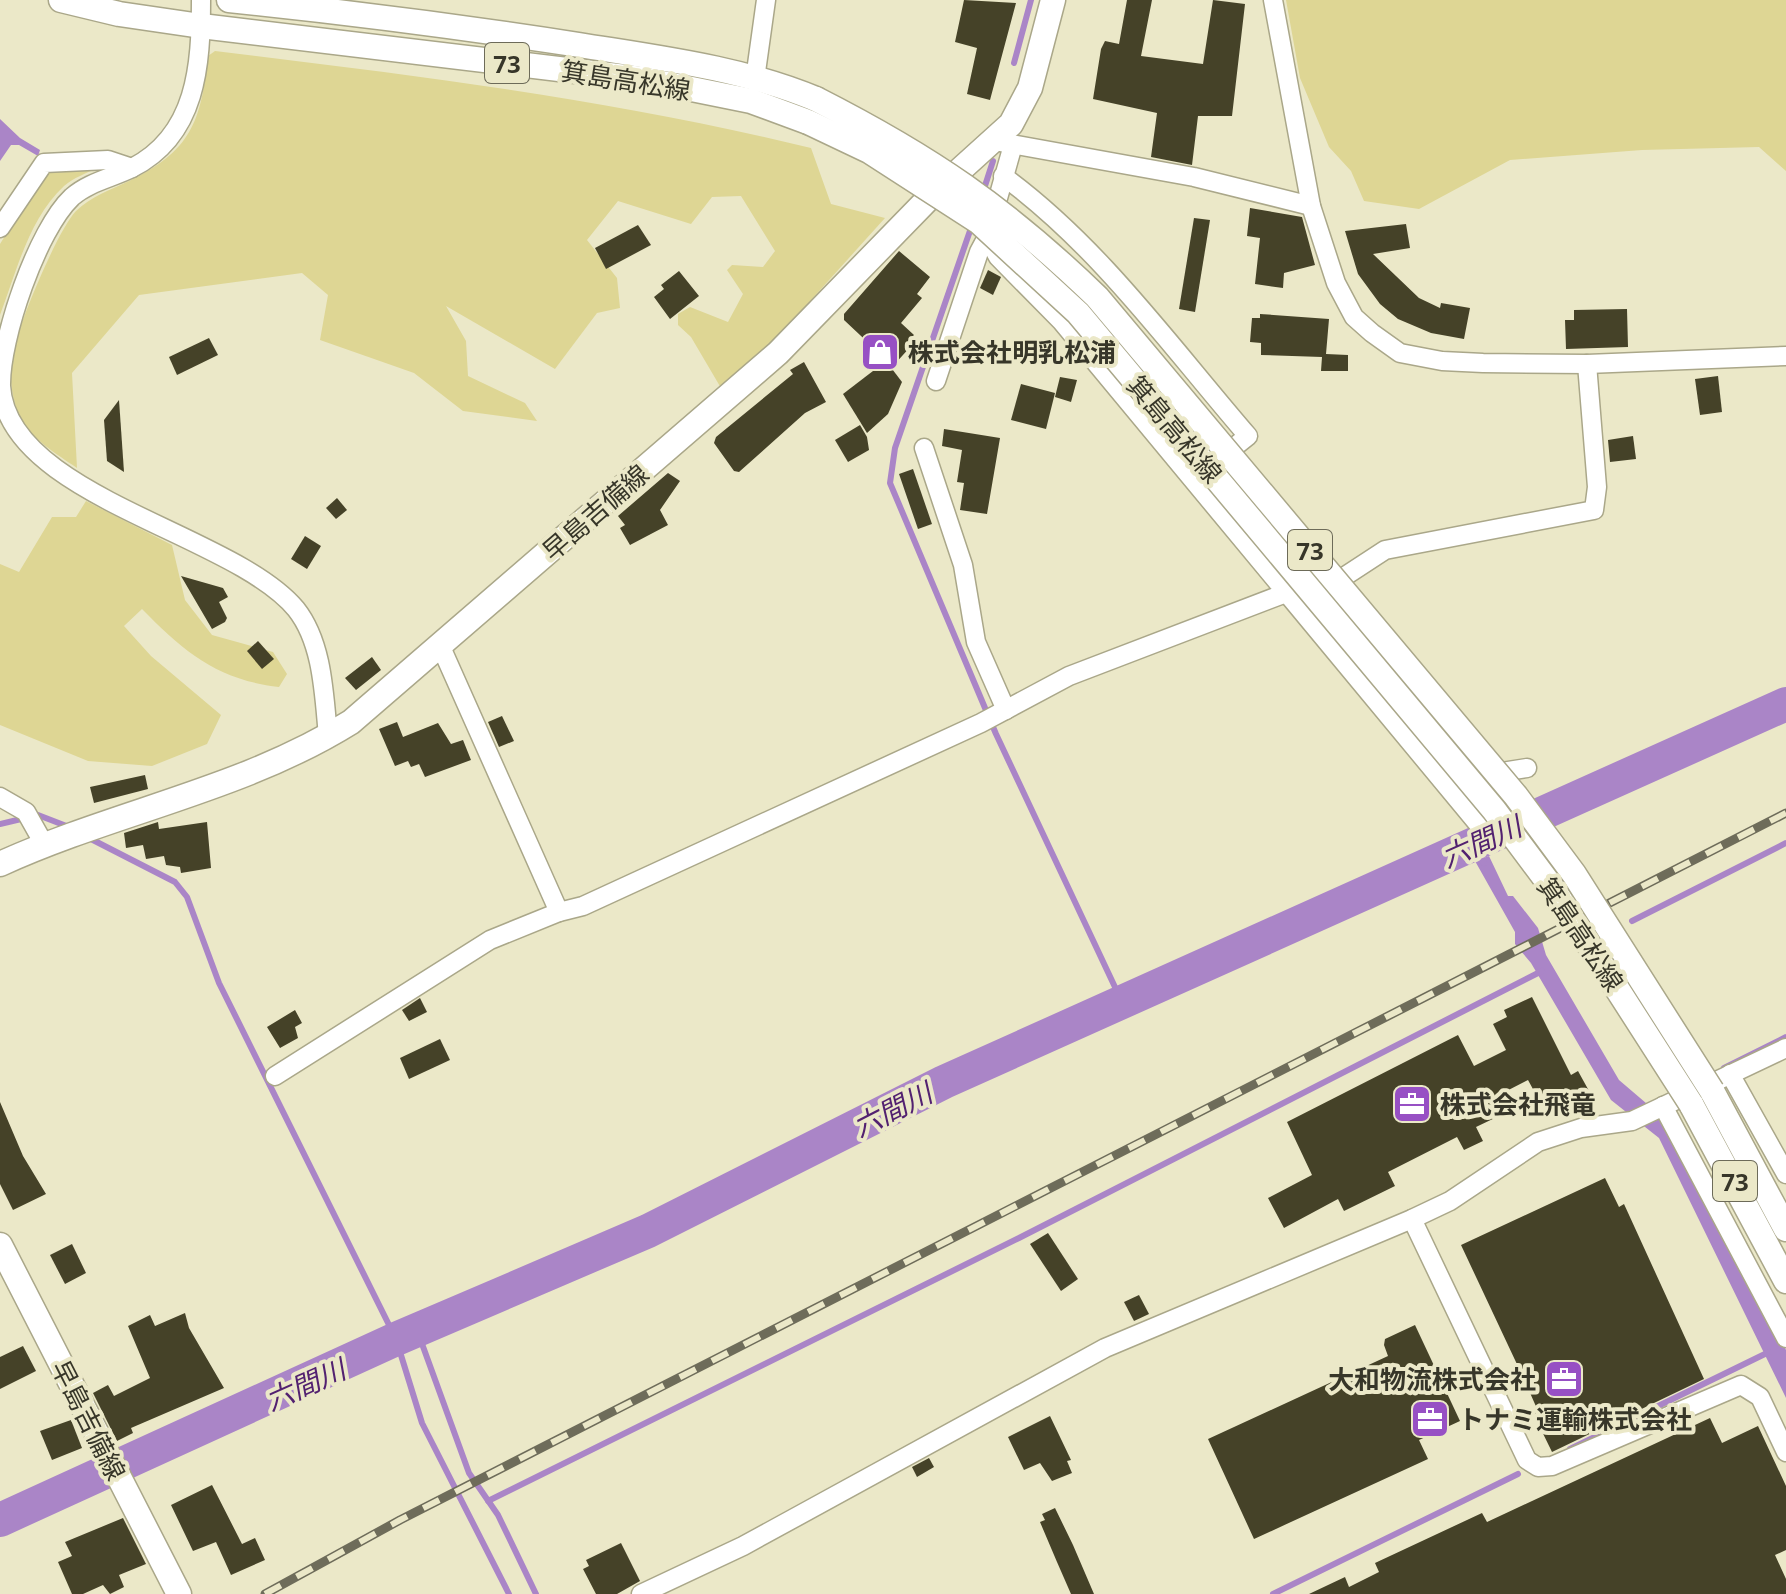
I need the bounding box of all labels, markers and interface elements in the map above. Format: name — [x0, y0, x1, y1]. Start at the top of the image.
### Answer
road number: 73 — [485, 43, 529, 83]
street label: 箕島高松線 — [559, 52, 693, 108]
shop icon: 株式会社明乳松浦 — [859, 331, 901, 373]
place label: 株式会社明乳松浦 — [908, 334, 1116, 370]
street label: 箕島高松線 — [1119, 368, 1231, 490]
street label: 早島吉備線 — [534, 456, 656, 568]
road number: 73 — [1288, 530, 1332, 570]
water label: 六間川 — [1435, 805, 1530, 875]
street label: 箕島高松線 — [1530, 870, 1632, 998]
water label: 六間川 — [846, 1072, 941, 1145]
office icon: 株式会社飛竜 — [1391, 1083, 1433, 1125]
place label: 株式会社飛竜 — [1440, 1086, 1596, 1122]
road number: 73 — [1713, 1161, 1757, 1201]
water label: 六間川 — [259, 1348, 354, 1418]
street label: 早島吉備線 — [43, 1354, 135, 1486]
office icon: 大和物流株式会社 — [1543, 1358, 1585, 1400]
place label: 大和物流株式会社 — [1328, 1361, 1536, 1397]
office icon: トナミ運輸株式会社 — [1409, 1398, 1451, 1440]
place label: トナミ運輸株式会社 — [1458, 1401, 1692, 1437]

